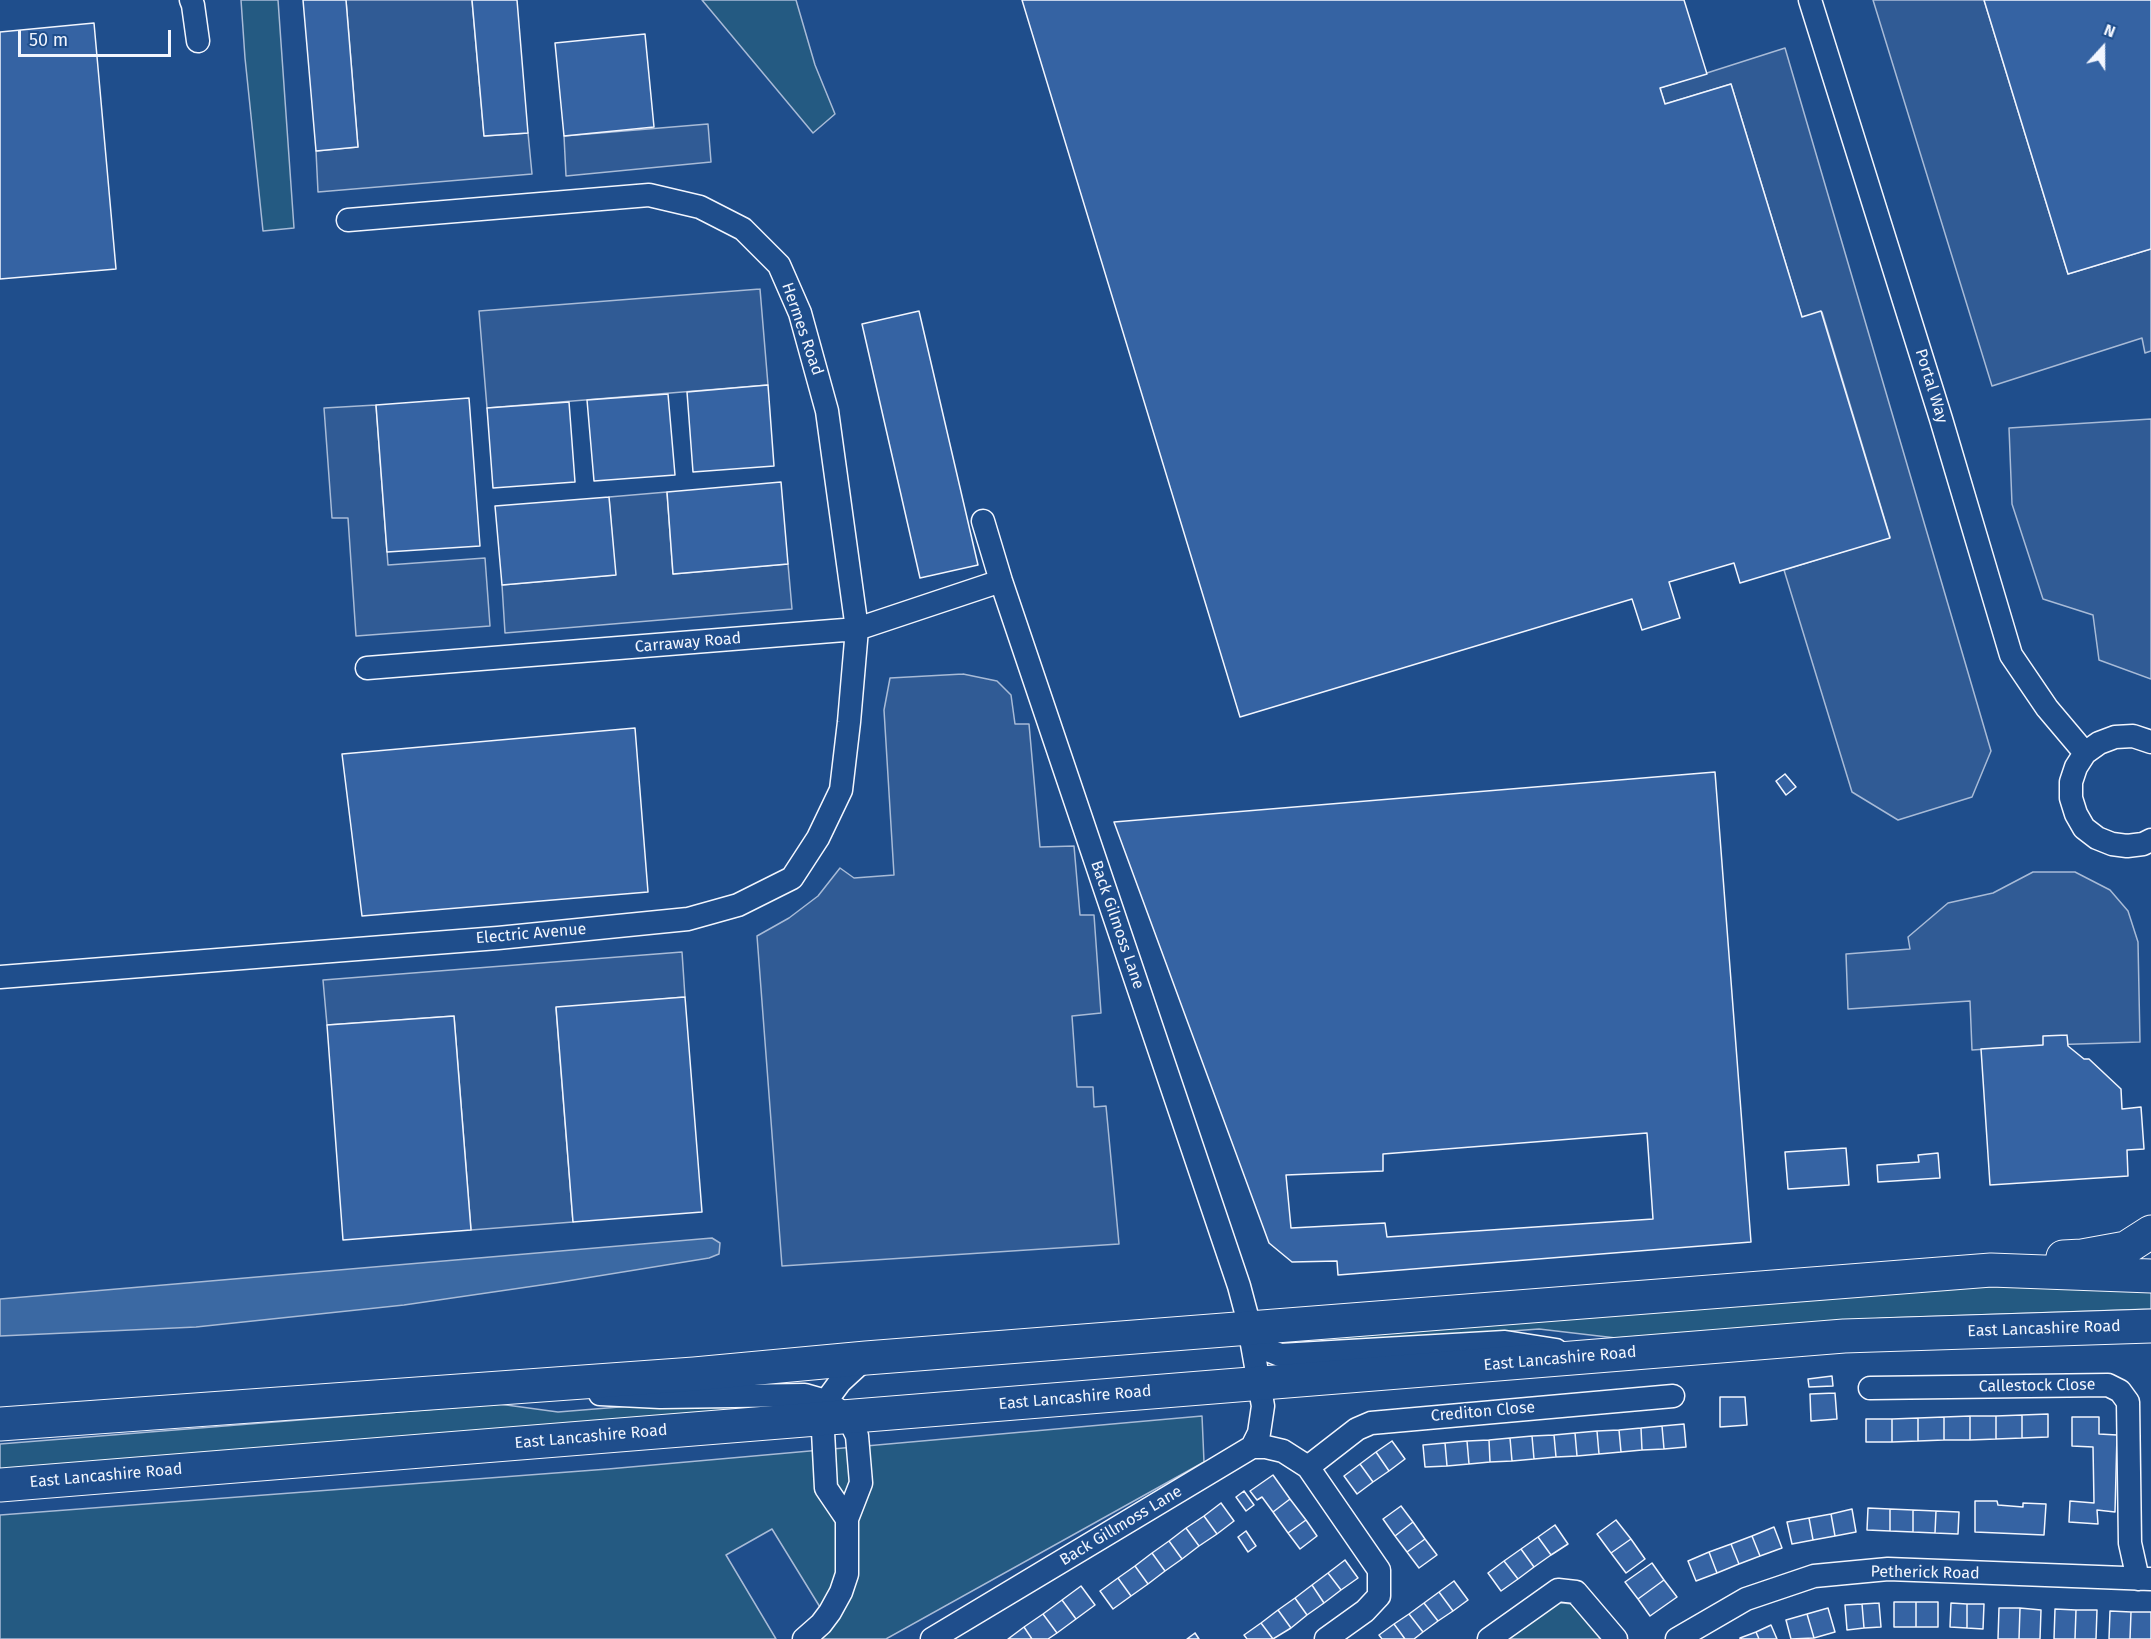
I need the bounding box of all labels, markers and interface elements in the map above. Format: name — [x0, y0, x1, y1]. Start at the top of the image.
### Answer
scale bar — [21, 18, 174, 56]
north arrow — [2073, 18, 2133, 78]
text: N — [2101, 20, 2118, 41]
text: 50 m — [29, 29, 68, 51]
street label: Hermes Road — [777, 280, 827, 378]
street label: Portal Way — [1911, 347, 1951, 425]
street label: Carraway Road — [634, 629, 742, 657]
street label: Back Gilmoss Lane — [1086, 858, 1148, 992]
street label: Electric Avenue — [475, 920, 587, 948]
street label: East Lancashire Road — [1967, 1317, 2121, 1341]
street label: East Lancashire Road — [1483, 1343, 1637, 1375]
street label: Callestock Close — [1978, 1375, 2096, 1397]
street label: East Lancashire Road — [998, 1382, 1152, 1414]
street label: Crediton Close — [1430, 1398, 1536, 1426]
street label: East Lancashire Road — [514, 1421, 668, 1453]
street label: East Lancashire Road — [29, 1460, 183, 1492]
street label: Back Gillmoss Lane — [1056, 1482, 1186, 1570]
street label: Petherick Road — [1870, 1562, 1980, 1584]

